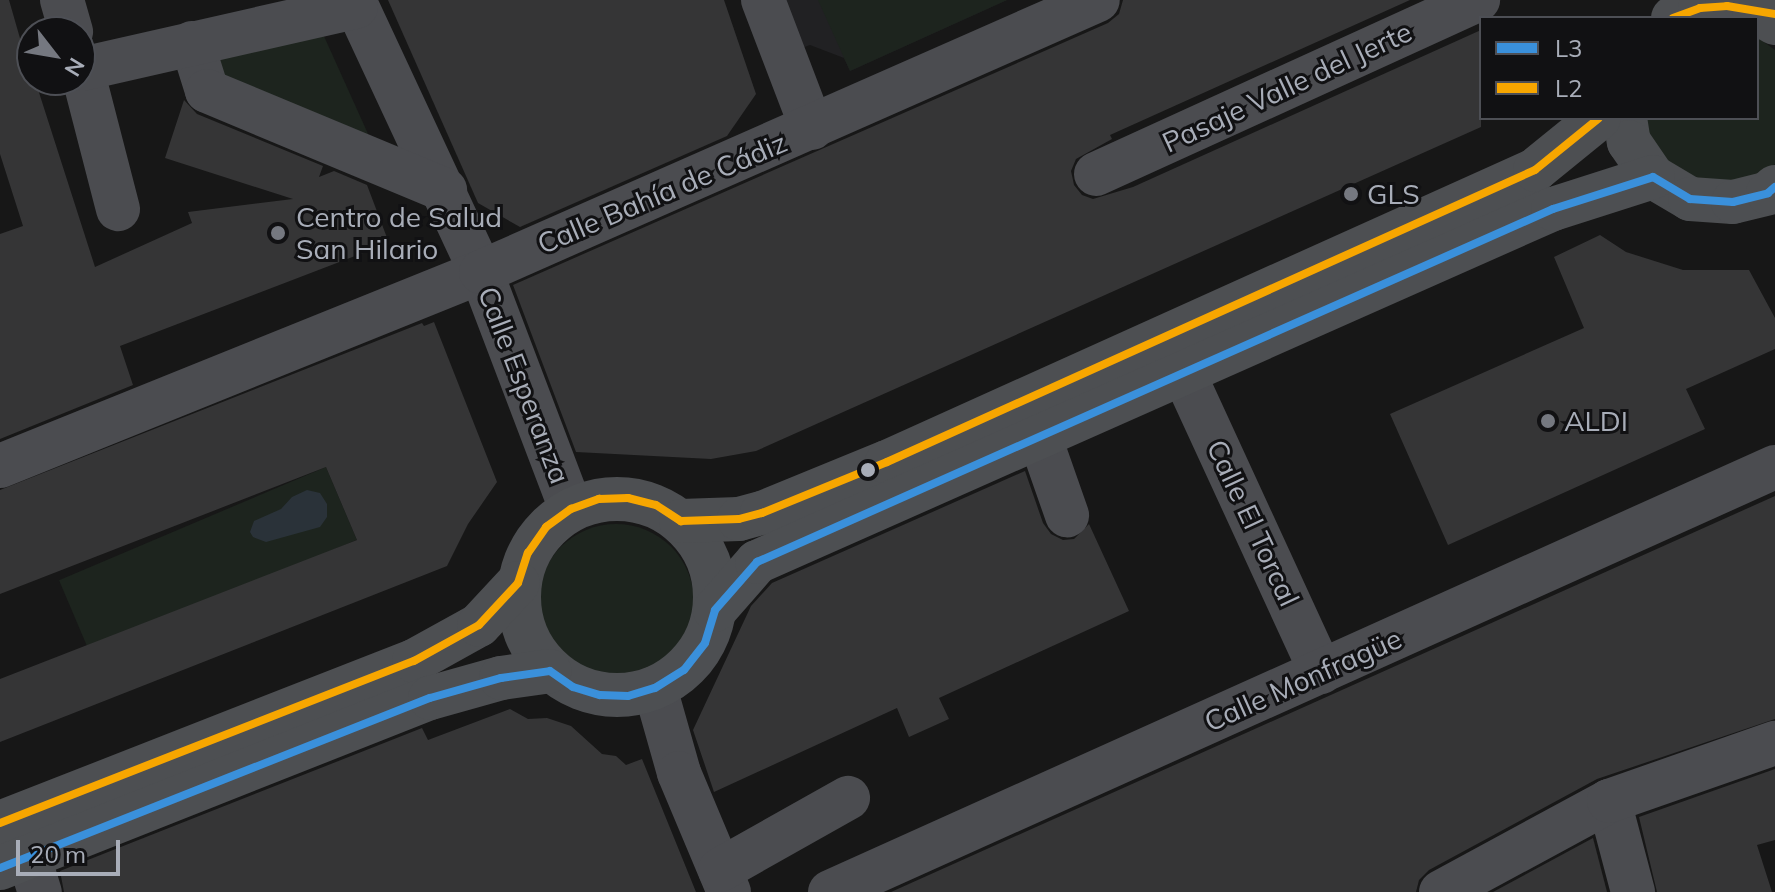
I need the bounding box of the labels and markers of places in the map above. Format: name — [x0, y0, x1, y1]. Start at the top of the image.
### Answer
place label: GLS — [1367, 177, 1420, 211]
marker: GLS — [1342, 185, 1360, 203]
place label: Centro de Salud San Hilario — [296, 200, 502, 266]
marker: Centro de Salud San Hilario — [267, 222, 289, 244]
place label: ALDI — [1564, 404, 1628, 438]
marker: ALDI — [1539, 412, 1557, 430]
unlabelled marker — [860, 462, 876, 478]

